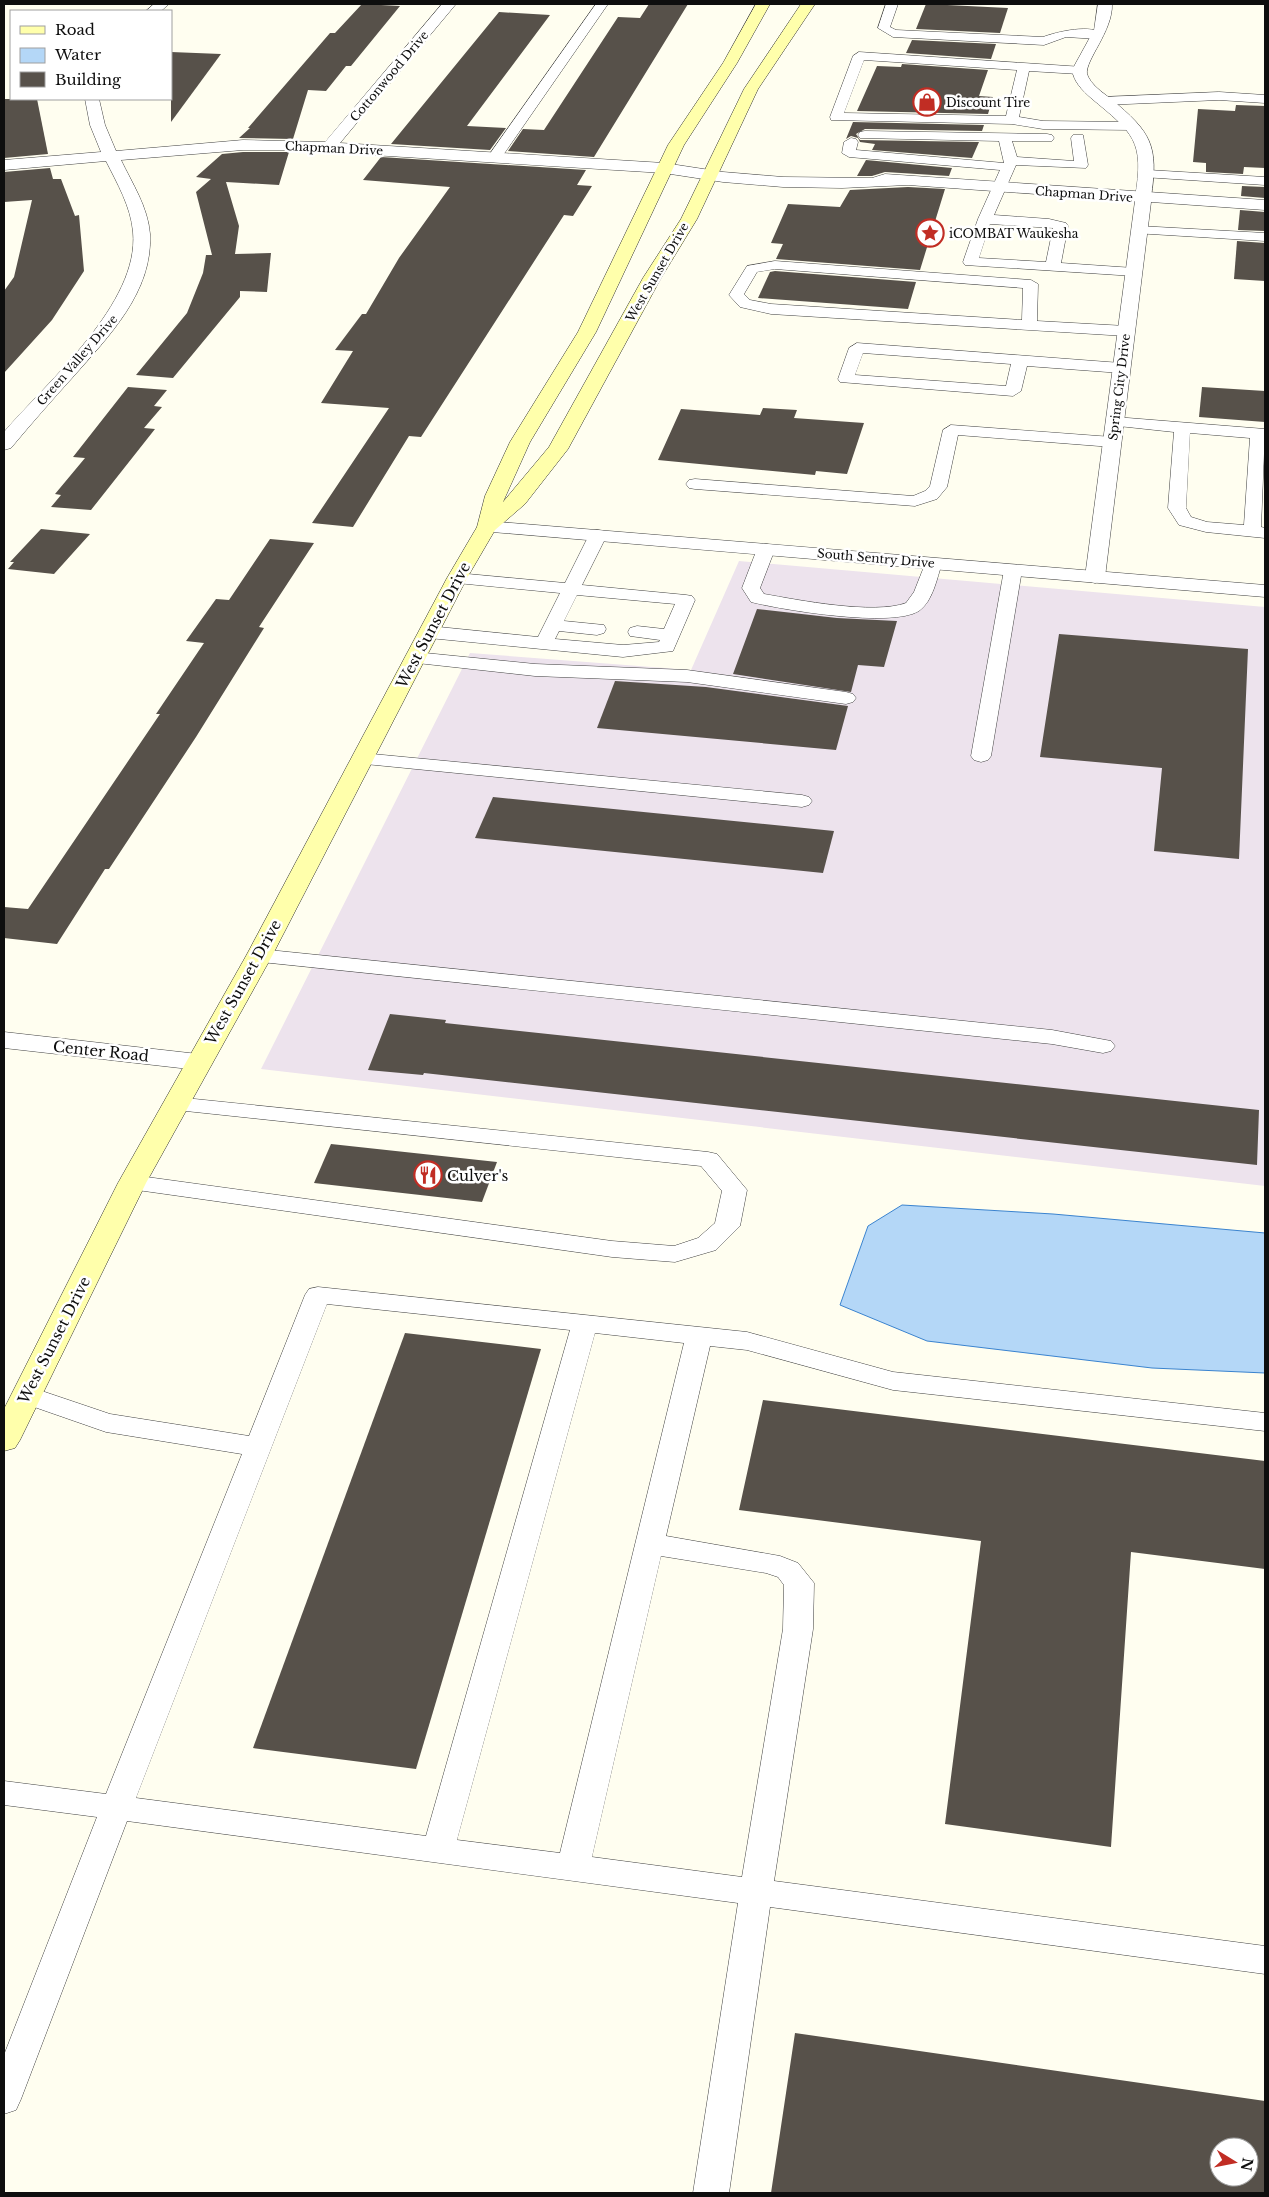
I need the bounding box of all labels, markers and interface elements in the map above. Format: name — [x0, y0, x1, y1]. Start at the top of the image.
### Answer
legend — [10, 10, 172, 100]
text: Road — [55, 20, 95, 39]
street label: Cottonwood Drive — [347, 27, 431, 124]
text: Water — [54, 45, 102, 64]
text: Building — [55, 70, 122, 89]
shop icon: Discount Tire — [912, 87, 942, 117]
place label: Discount Tire — [946, 95, 1030, 110]
street label: Chapman Drive — [285, 138, 384, 158]
street label: Chapman Drive — [1034, 183, 1134, 205]
place icon: iCOMBAT Waukesha — [915, 218, 945, 248]
street label: West Sunset Drive — [622, 220, 692, 325]
place label: iCOMBAT Waukesha — [949, 226, 1079, 241]
street label: Green Valley Drive — [33, 311, 121, 409]
street label: Spring City Drive — [1105, 333, 1133, 441]
street label: South Sentry Drive — [817, 545, 936, 571]
street label: West Sunset Drive — [391, 559, 474, 692]
street label: West Sunset Drive — [200, 916, 285, 1049]
street label: Center Road — [52, 1037, 150, 1065]
restaurant icon: Culver's — [413, 1160, 443, 1190]
place label: Culver's — [447, 1166, 508, 1185]
street label: West Sunset Drive — [13, 1273, 94, 1408]
north arrow — [1209, 2137, 1259, 2187]
text: N — [1237, 2156, 1257, 2172]

